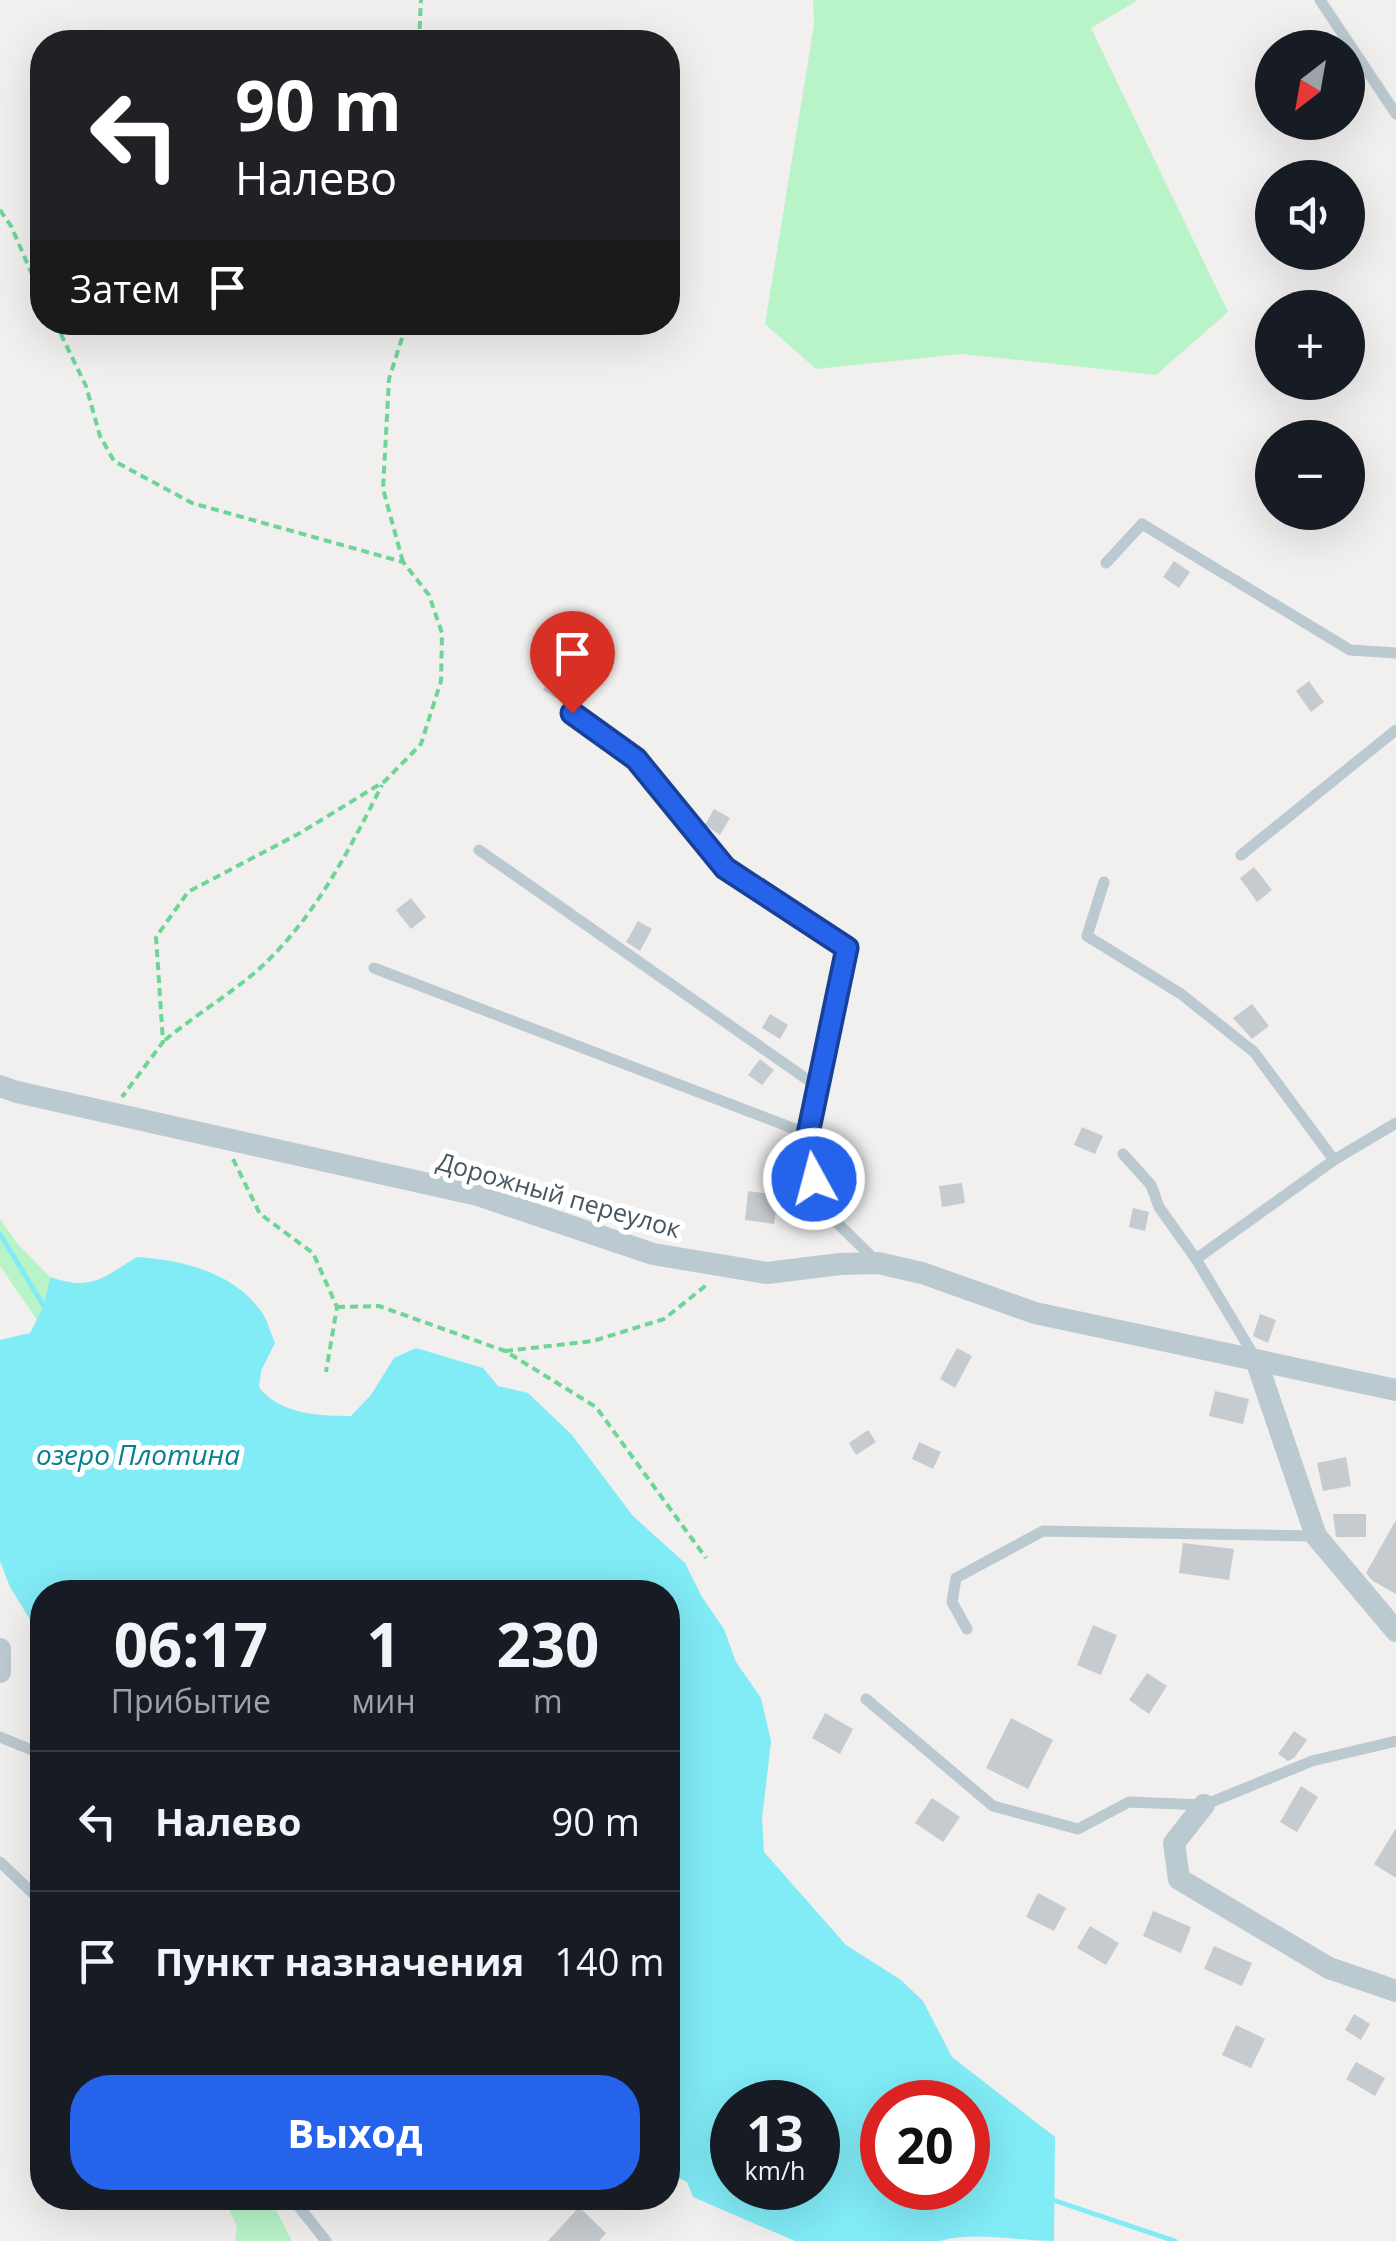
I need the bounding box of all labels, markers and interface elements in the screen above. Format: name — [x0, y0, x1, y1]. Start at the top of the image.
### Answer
north arrow — [1255, 30, 1365, 140]
map controls — [1255, 30, 1365, 530]
text: 90 m — [235, 56, 402, 152]
icon: left — [70, 70, 200, 200]
text: Налево — [235, 147, 397, 208]
button: sound — [1255, 160, 1365, 270]
icon: arrive — [200, 260, 255, 315]
text: Затем — [70, 262, 180, 314]
button: + — [1255, 290, 1365, 400]
button: − — [1255, 420, 1365, 530]
pin — [530, 611, 615, 714]
icon: arrive — [545, 626, 600, 681]
position arrow — [762, 1127, 866, 1231]
street label: Дорожный переулок — [433, 1143, 685, 1245]
water label: озеро Плотина — [36, 1435, 240, 1473]
text: 06:17 — [114, 1603, 268, 1685]
text: 1 — [366, 1603, 401, 1685]
text: 230 — [496, 1603, 599, 1685]
text: Прибытие — [111, 1679, 271, 1722]
text: мин — [352, 1679, 416, 1722]
text: m — [533, 1679, 563, 1722]
icon: left — [70, 1794, 125, 1849]
text: Налево — [155, 1795, 301, 1847]
text: 90 m — [551, 1795, 640, 1847]
icon: arrive — [70, 1934, 125, 1989]
text: Пункт назначения — [155, 1935, 524, 1987]
text: 140 m — [554, 1935, 665, 1987]
button: Выход — [70, 2075, 640, 2190]
speed limit sign: 20 — [860, 2080, 990, 2210]
text: 13 — [746, 2099, 804, 2167]
text: km/h — [745, 2153, 805, 2187]

